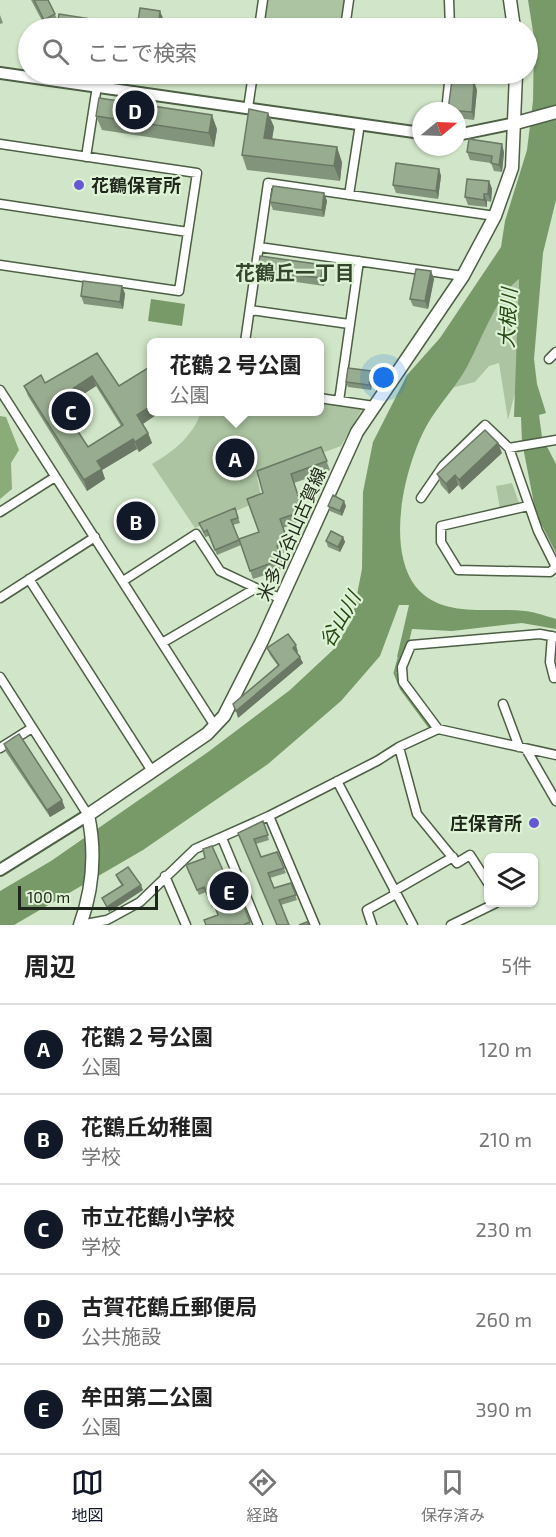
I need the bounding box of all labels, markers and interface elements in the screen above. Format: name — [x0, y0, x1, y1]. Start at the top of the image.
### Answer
search box — [18, 18, 538, 84]
icon: search — [39, 35, 72, 68]
text: ここで検索 — [87, 39, 197, 65]
pin: D — [116, 88, 154, 132]
north arrow — [412, 102, 466, 156]
place label: 花鶴保育所 — [91, 174, 181, 196]
marker: 花鶴保育所 — [72, 178, 86, 192]
district label: 花鶴丘一丁目 — [235, 260, 355, 284]
water label: 大根川 — [493, 285, 521, 349]
popup — [147, 338, 324, 416]
text: 花鶴２号公園 — [169, 351, 302, 377]
your location — [369, 363, 398, 392]
text: 公園 — [169, 382, 209, 406]
pin: C — [52, 388, 90, 434]
pin: A — [216, 436, 254, 480]
street label: 米多比谷山古賀線 — [252, 464, 330, 604]
pin: B — [116, 498, 156, 544]
water label: 谷山川 — [314, 585, 365, 651]
place label: 庄保育所 — [450, 812, 522, 834]
marker: 庄保育所 — [527, 816, 541, 830]
map controls — [484, 853, 538, 907]
button: layers — [484, 853, 538, 907]
pin: E — [210, 868, 248, 914]
scale bar — [18, 883, 158, 911]
text: 100 m — [27, 887, 70, 906]
text: 周辺 — [24, 950, 76, 981]
text: 5件 — [501, 953, 532, 977]
text: 花鶴２号公園 — [81, 1023, 213, 1049]
text: A — [37, 1037, 50, 1061]
text: 120 m — [479, 1037, 532, 1061]
text: 公園 — [81, 1054, 121, 1078]
text: 花鶴丘幼稚園 — [81, 1113, 213, 1139]
text: B — [37, 1127, 50, 1151]
text: 210 m — [479, 1127, 532, 1151]
text: 学校 — [81, 1144, 121, 1168]
text: 市立花鶴小学校 — [81, 1203, 235, 1229]
text: C — [38, 1217, 49, 1241]
text: 230 m — [476, 1217, 532, 1241]
text: 学校 — [81, 1234, 121, 1258]
text: 古賀花鶴丘郵便局 — [81, 1293, 257, 1319]
text: D — [37, 1307, 50, 1331]
text: 260 m — [475, 1307, 532, 1331]
text: 公共施設 — [81, 1324, 161, 1348]
text: 牟田第二公園 — [81, 1383, 213, 1409]
text: E — [38, 1397, 49, 1421]
text: 390 m — [475, 1397, 532, 1421]
text: 公園 — [81, 1414, 121, 1438]
tab: 地図 — [71, 1466, 104, 1526]
tab: 経路 — [246, 1466, 279, 1526]
tab: 保存済み — [421, 1466, 485, 1526]

